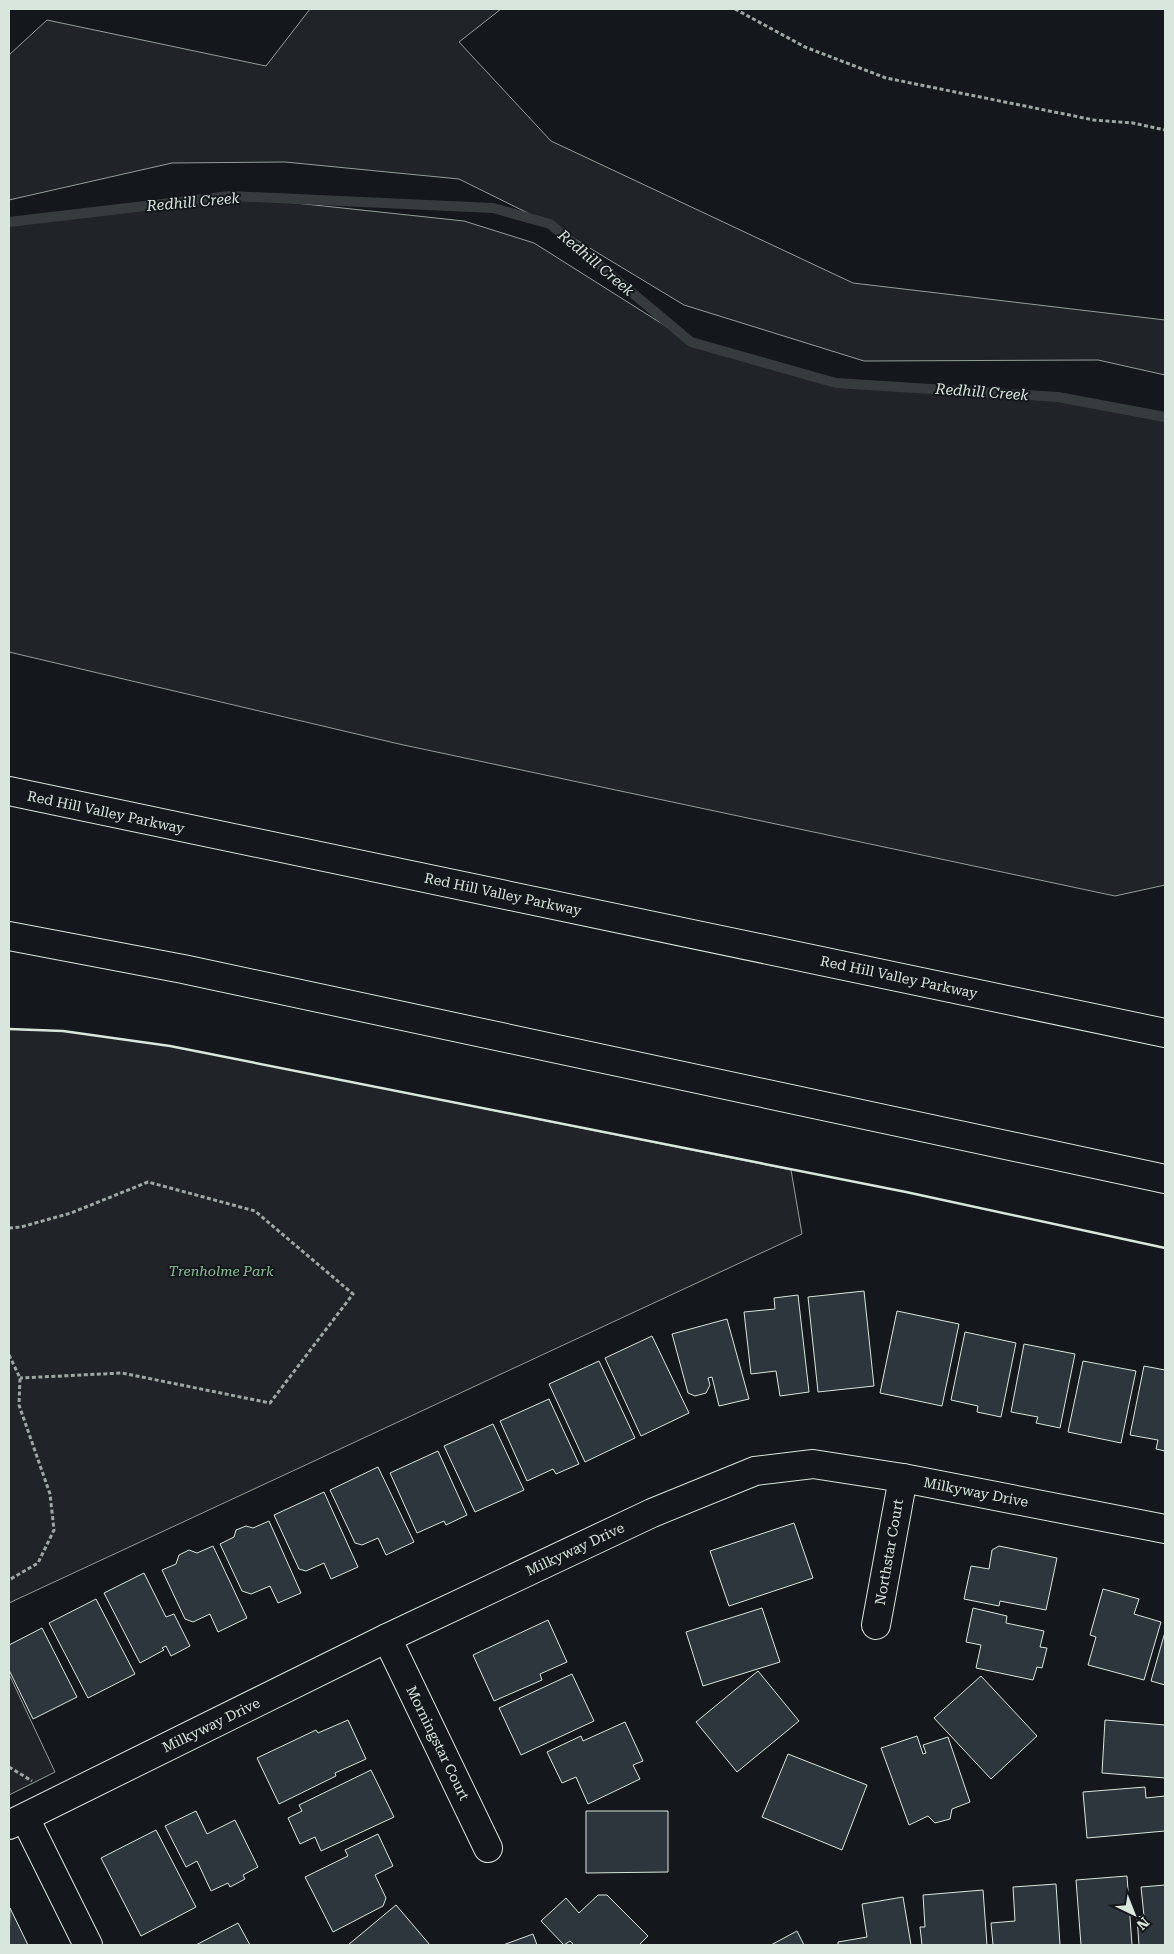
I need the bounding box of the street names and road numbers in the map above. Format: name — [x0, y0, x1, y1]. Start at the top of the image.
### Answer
street label: Red Hill Valley Parkway — [26, 788, 187, 837]
street label: Red Hill Valley Parkway — [423, 870, 584, 919]
street label: Red Hill Valley Parkway — [819, 953, 980, 1002]
street label: Milkyway Drive — [922, 1474, 1030, 1510]
street label: Northstar Court — [872, 1498, 906, 1606]
street label: Milkyway Drive — [523, 1519, 627, 1579]
street label: Morningstar Court — [403, 1683, 473, 1803]
street label: Milkyway Drive — [160, 1694, 263, 1756]

